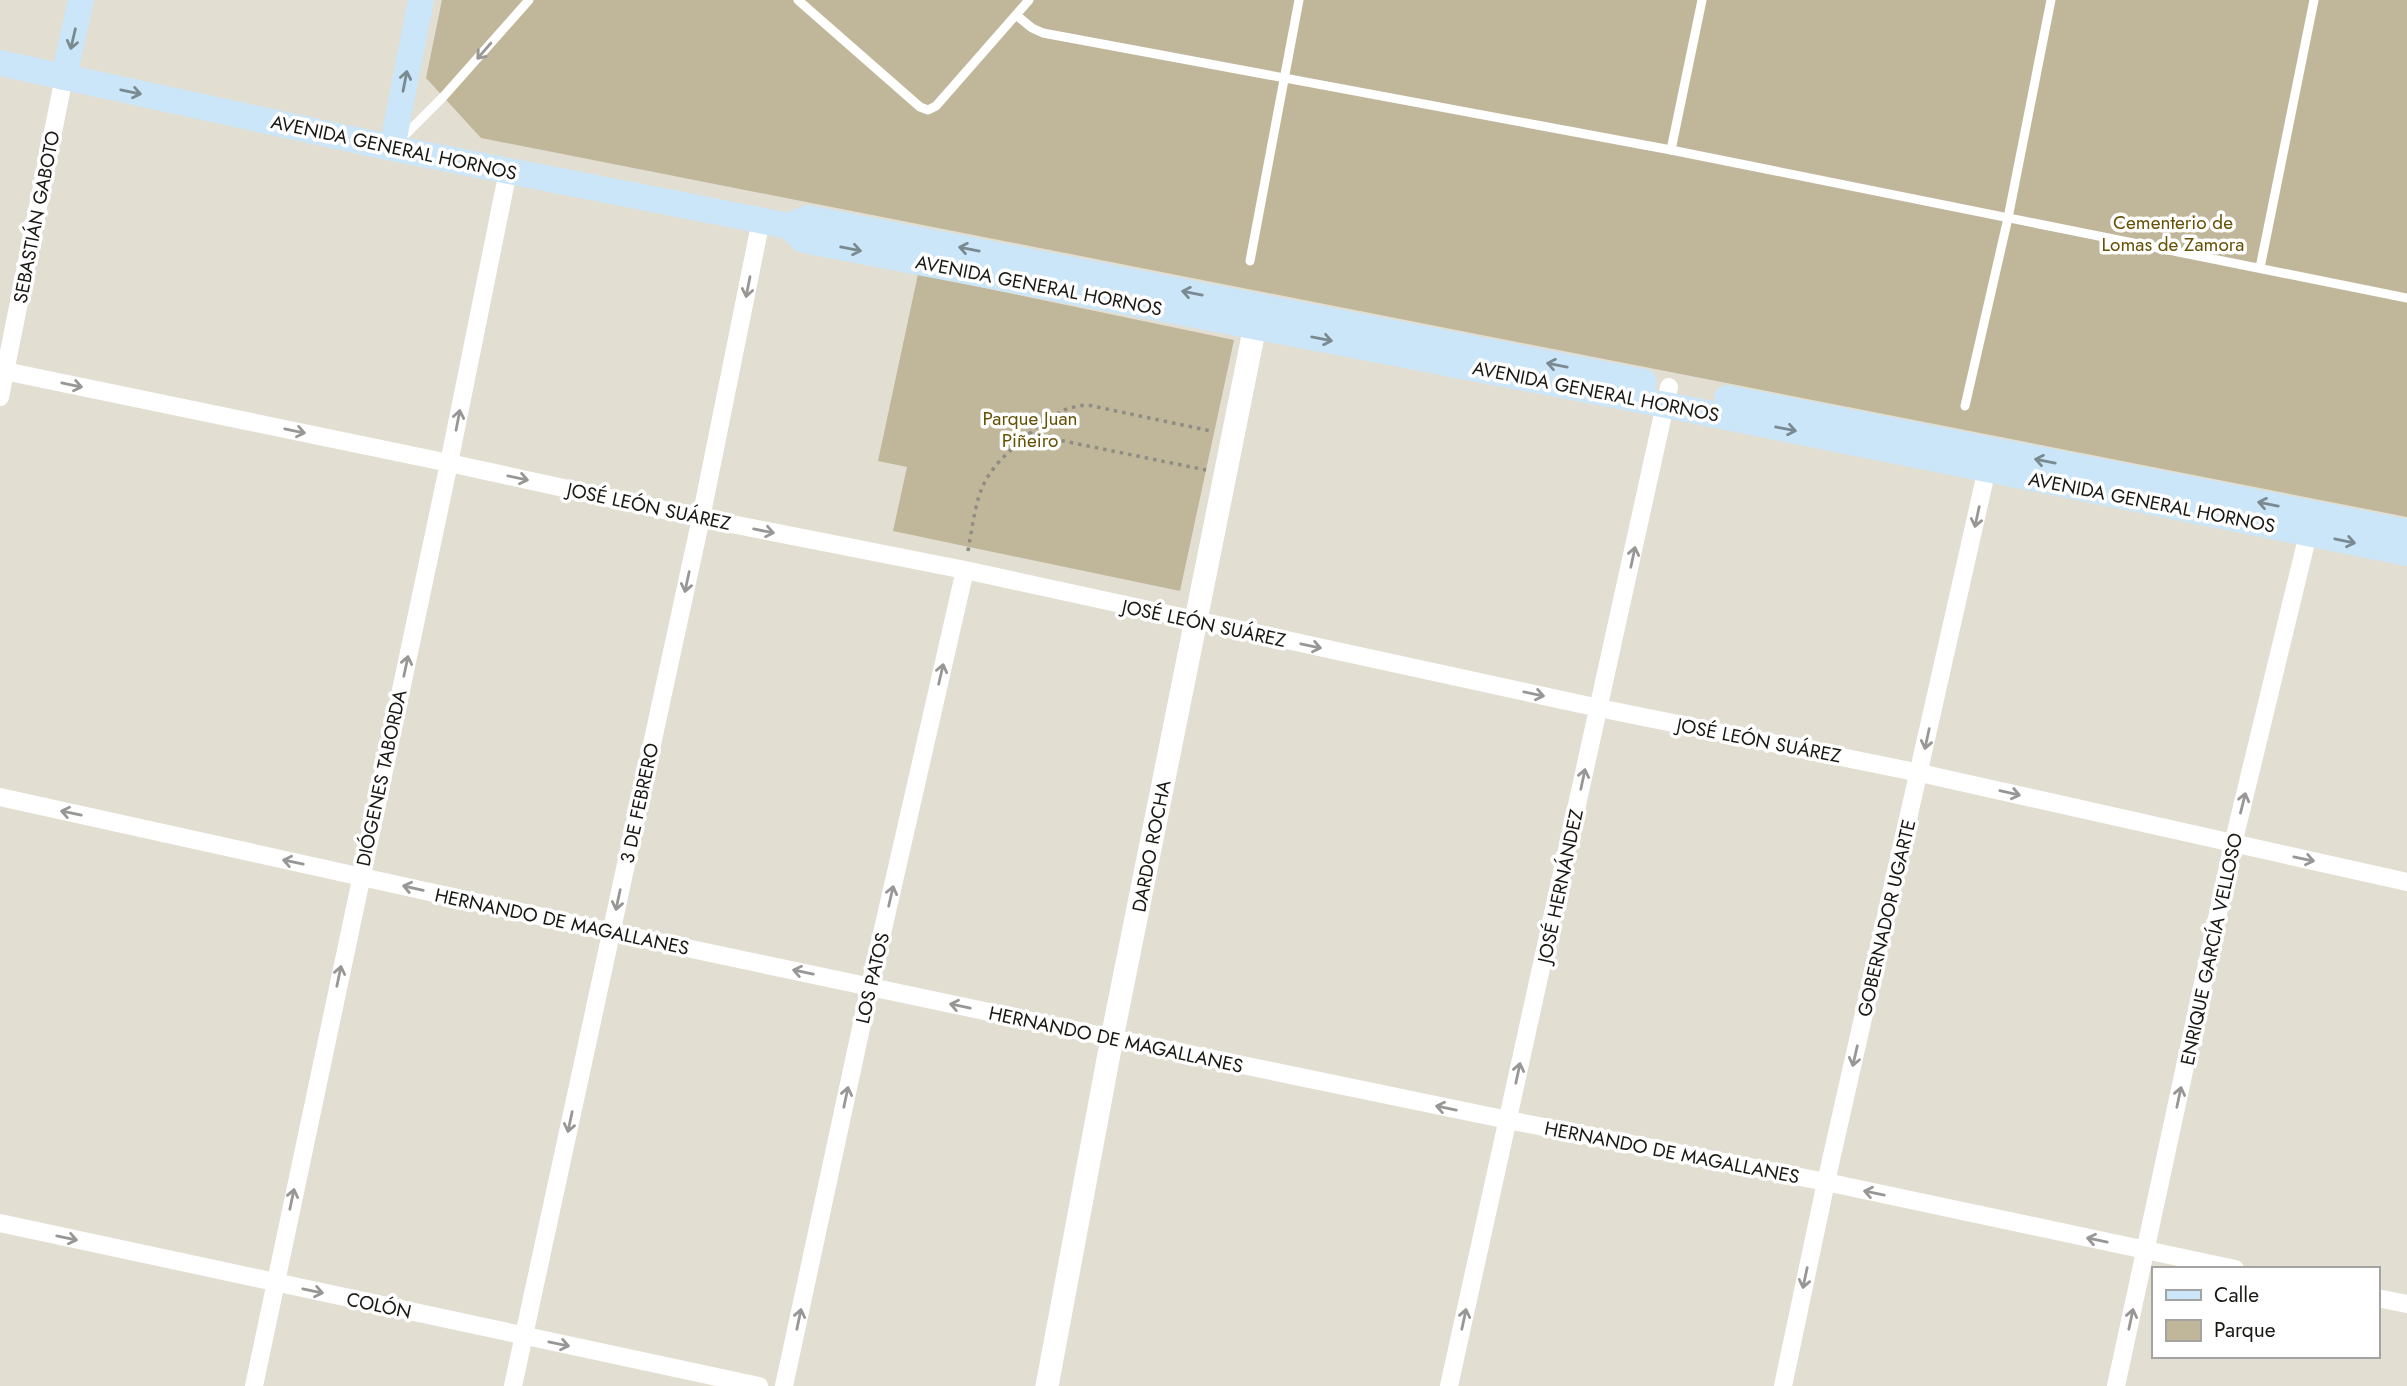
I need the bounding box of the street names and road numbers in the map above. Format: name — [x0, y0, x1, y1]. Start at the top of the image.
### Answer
street label: AVENIDA GENERAL HORNOS — [268, 108, 519, 187]
street label: SEBASTIÁN GABOTO — [7, 129, 66, 306]
street label: AVENIDA GENERAL HORNOS — [913, 248, 1165, 323]
street label: AVENIDA GENERAL HORNOS — [1470, 354, 1722, 429]
street label: AVENIDA GENERAL HORNOS — [2026, 465, 2278, 540]
street label: JOSÉ LEÓN SUÁREZ — [562, 475, 733, 537]
street label: JOSÉ LEÓN SUÁREZ — [1117, 592, 1288, 654]
street label: DIÓGENES TABORDA — [350, 687, 413, 869]
street label: JOSÉ LEÓN SUÁREZ — [1671, 711, 1843, 770]
street label: 3 DE FEBRERO — [614, 740, 665, 866]
street label: DARDO ROCHA — [1125, 777, 1178, 914]
street label: JOSÉ HERNÁNDEZ — [1530, 807, 1590, 968]
street label: GOBERNADOR UGARTE — [1851, 817, 1922, 1019]
street label: ENRIQUE GARCÍA VELLOSO — [2174, 831, 2249, 1068]
street label: HERNANDO DE MAGALLANES — [432, 881, 691, 962]
street label: LOS PATOS — [849, 930, 896, 1026]
street label: HERNANDO DE MAGALLANES — [986, 999, 1245, 1080]
street label: HERNANDO DE MAGALLANES — [1542, 1115, 1802, 1190]
street label: COLÓN — [344, 1285, 414, 1326]

